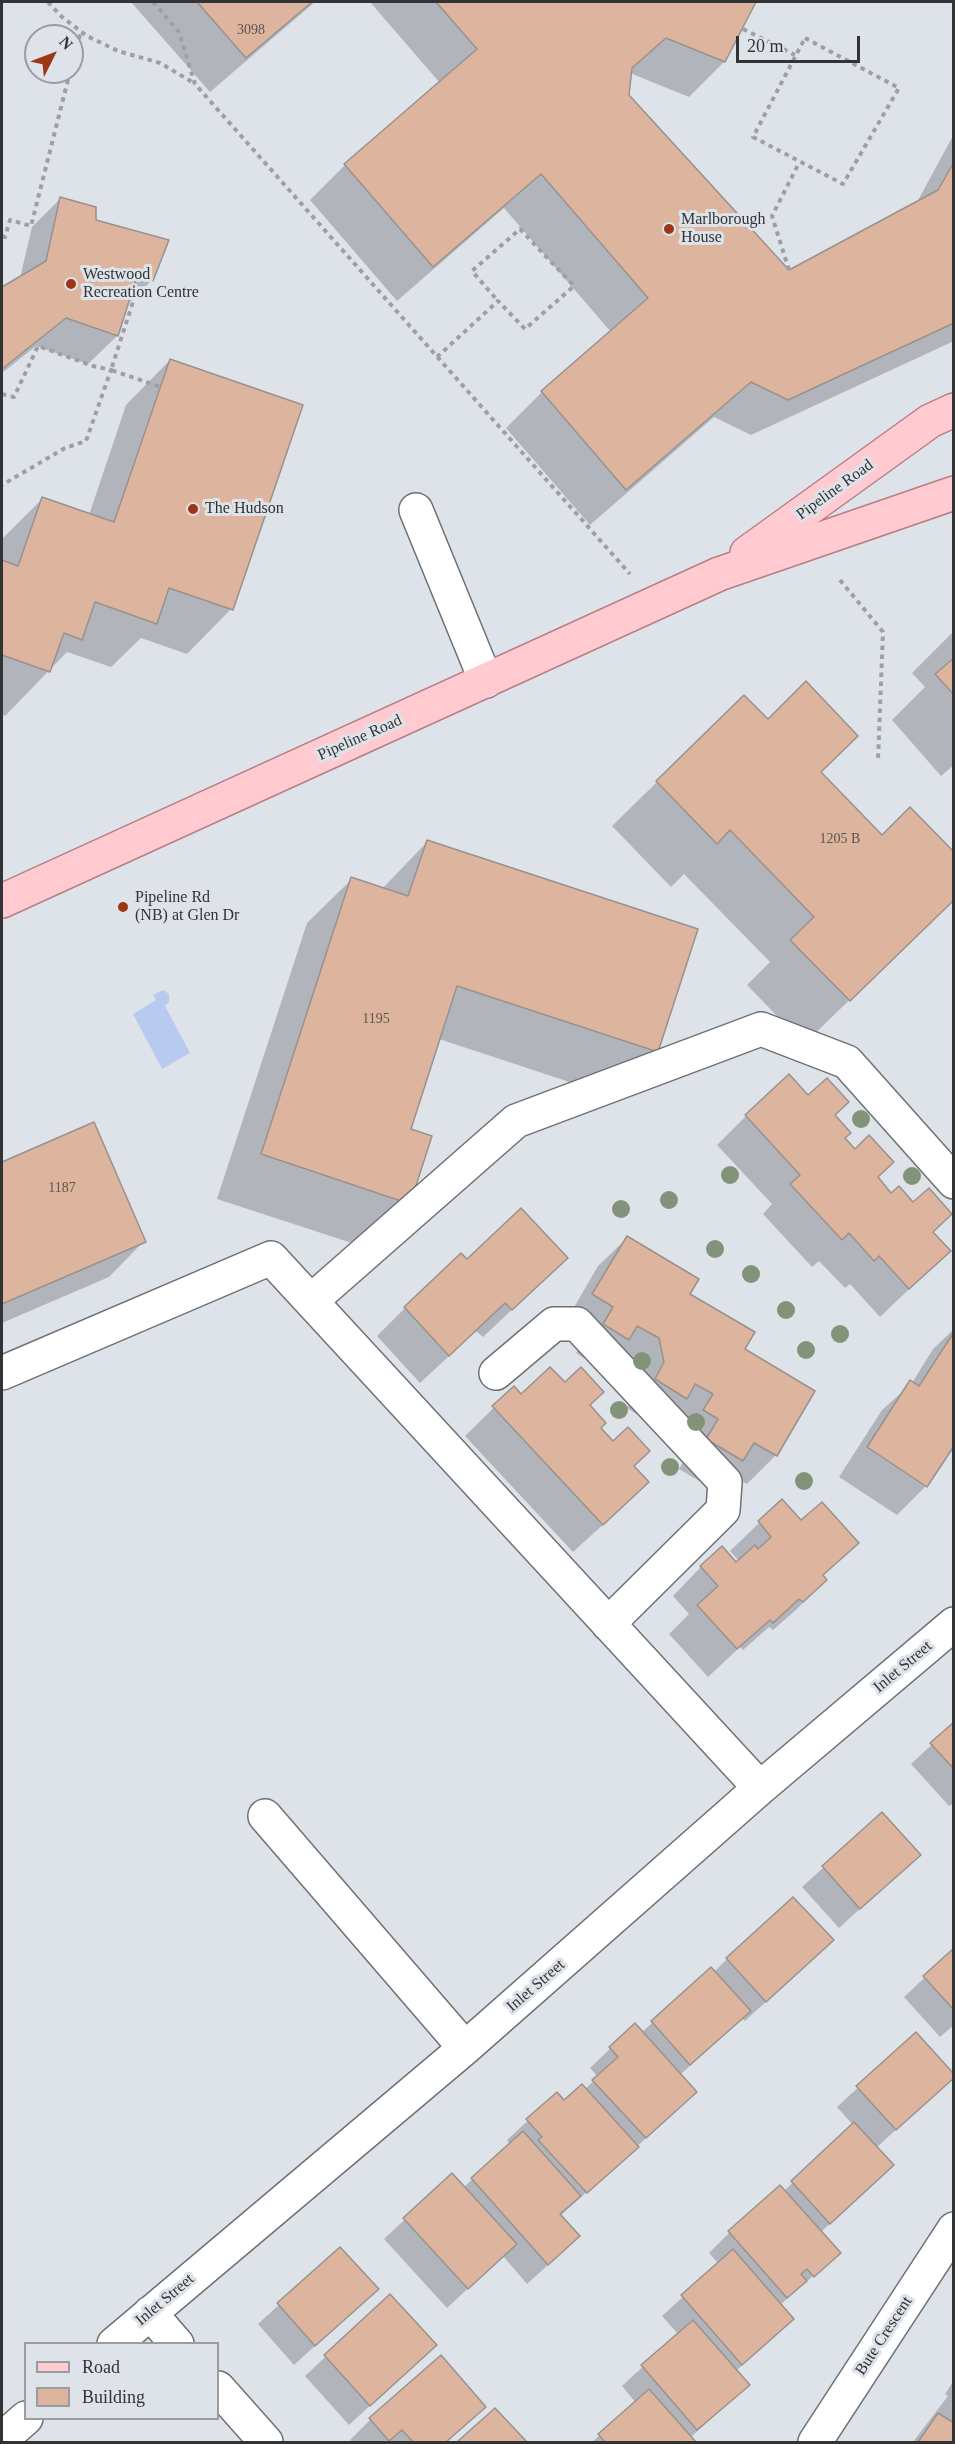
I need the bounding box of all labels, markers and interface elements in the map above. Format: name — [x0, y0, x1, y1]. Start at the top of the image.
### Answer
house number: 3098 — [237, 22, 265, 38]
north arrow — [24, 24, 84, 84]
scale bar — [739, 24, 864, 62]
text: N — [56, 33, 76, 53]
text: 20 m — [747, 36, 784, 56]
place label: Marlborough House — [681, 210, 765, 248]
marker: Marlborough House — [662, 222, 676, 236]
place label: Westwood Recreation Centre — [83, 265, 199, 303]
marker: Westwood Recreation Centre — [64, 277, 78, 291]
street label: Pipeline Road — [793, 456, 877, 524]
place label: The Hudson — [205, 499, 284, 519]
marker: The Hudson — [186, 502, 200, 516]
street label: Pipeline Road — [315, 711, 405, 765]
house number: 1205 B — [820, 831, 860, 847]
place label: Pipeline Rd (NB) at Glen Dr — [135, 888, 239, 926]
marker: Pipeline Rd (NB) at Glen Dr — [116, 900, 130, 914]
house number: 1195 — [362, 1011, 390, 1027]
house number: 1187 — [48, 1180, 76, 1196]
street label: Inlet Street — [870, 1637, 936, 1697]
street label: Inlet Street — [503, 1956, 569, 2016]
street label: Inlet Street — [132, 2270, 198, 2330]
street label: Bute Crescent — [851, 2293, 917, 2379]
legend — [24, 2342, 219, 2420]
text: Road — [82, 2357, 120, 2377]
text: Building — [82, 2387, 145, 2407]

